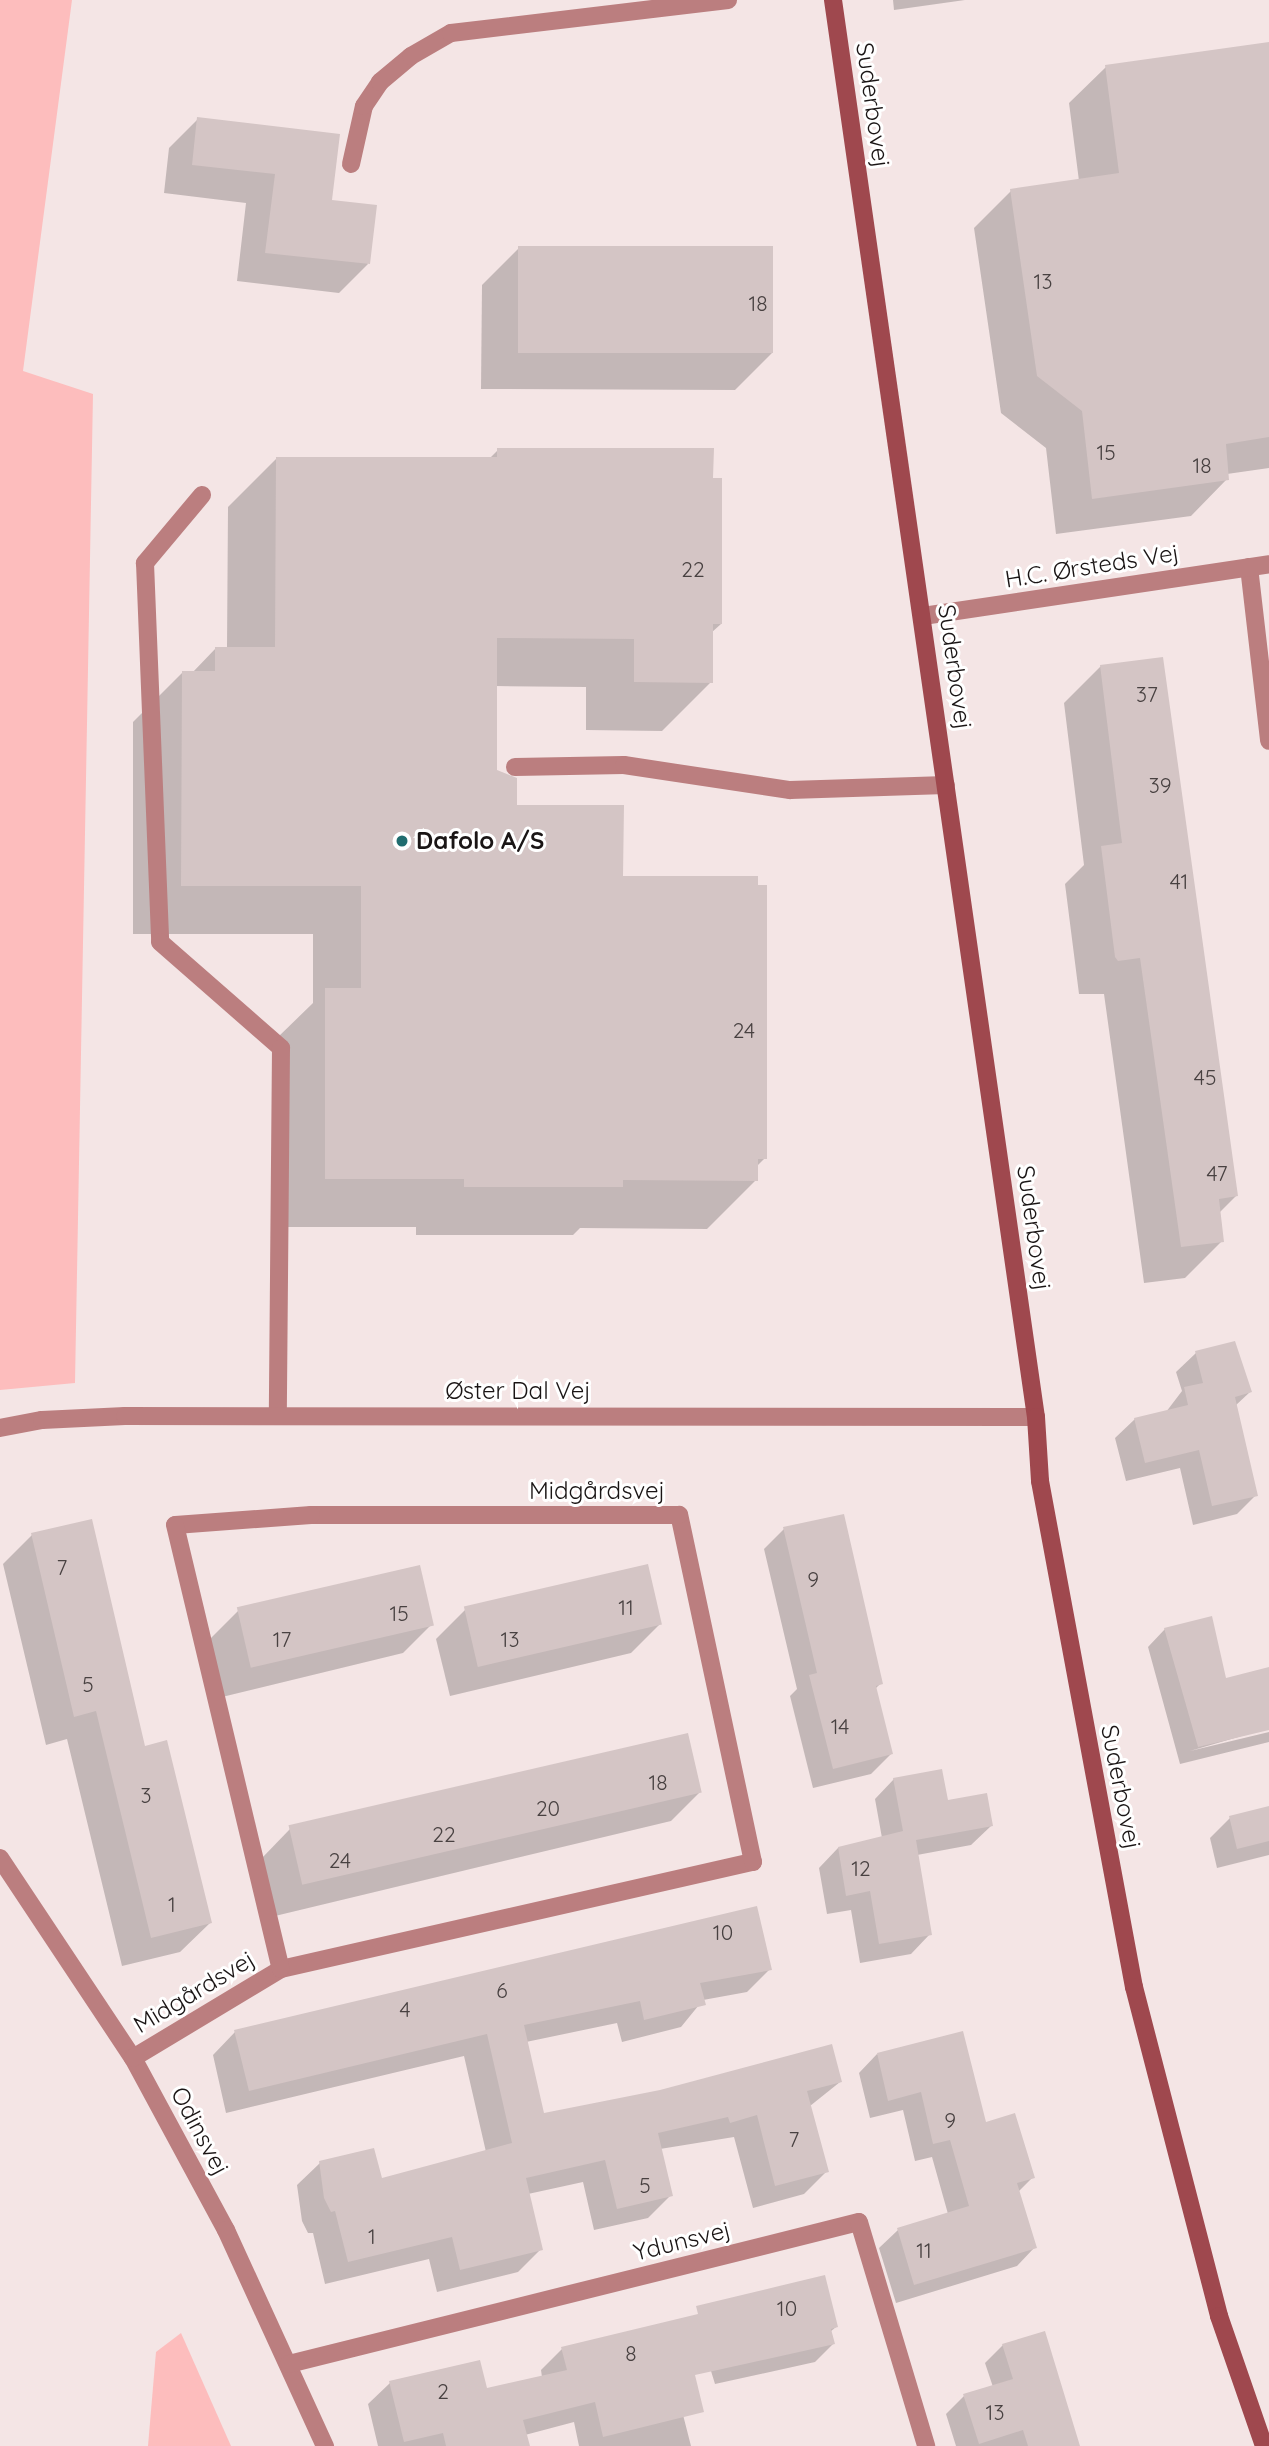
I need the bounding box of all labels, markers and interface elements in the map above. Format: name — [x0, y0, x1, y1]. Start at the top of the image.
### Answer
street label: Suderbovej — [850, 41, 896, 169]
house number: 13 — [1034, 268, 1052, 294]
house number: 18 — [748, 290, 768, 316]
house number: 15 — [1096, 439, 1116, 465]
house number: 18 — [1192, 452, 1212, 478]
street label: H.C. Ørsteds Vej — [1003, 538, 1181, 594]
house number: 22 — [681, 556, 705, 582]
street label: Suderbovej — [932, 603, 978, 731]
house number: 37 — [1136, 681, 1158, 707]
house number: 39 — [1149, 772, 1171, 798]
place label: Dafolo A/S — [416, 827, 544, 855]
marker: Dafolo A/S — [394, 833, 410, 849]
house number: 41 — [1170, 868, 1188, 894]
house number: 24 — [733, 1017, 755, 1043]
house number: 45 — [1194, 1064, 1216, 1090]
house number: 47 — [1206, 1160, 1228, 1186]
street label: Suderbovej — [1011, 1164, 1057, 1292]
street label: Øster Dal Vej — [445, 1377, 591, 1405]
street label: Midgårdsvej — [529, 1477, 665, 1505]
house number: 7 — [57, 1554, 67, 1580]
house number: 9 — [807, 1566, 819, 1592]
house number: 11 — [618, 1594, 634, 1620]
house number: 15 — [389, 1600, 409, 1626]
house number: 17 — [273, 1626, 291, 1652]
house number: 13 — [501, 1626, 519, 1652]
house number: 5 — [82, 1671, 94, 1697]
house number: 14 — [831, 1713, 849, 1739]
street label: Suderbovej — [1095, 1722, 1147, 1852]
house number: 18 — [648, 1769, 668, 1795]
house number: 3 — [140, 1782, 152, 1808]
house number: 20 — [536, 1795, 560, 1821]
house number: 22 — [432, 1821, 456, 1847]
house number: 24 — [329, 1847, 351, 1873]
house number: 12 — [851, 1855, 871, 1881]
house number: 1 — [168, 1891, 176, 1917]
house number: 10 — [713, 1919, 733, 1945]
street label: Midgårdsvej — [128, 1945, 260, 2039]
house number: 6 — [496, 1977, 508, 2003]
house number: 4 — [399, 1996, 411, 2022]
street label: Odinsvej — [165, 2082, 235, 2180]
house number: 9 — [944, 2107, 956, 2133]
house number: 7 — [789, 2126, 799, 2152]
house number: 5 — [639, 2172, 651, 2198]
street label: Ydunsvej — [631, 2215, 733, 2267]
house number: 1 — [368, 2223, 376, 2249]
house number: 11 — [916, 2237, 932, 2263]
house number: 10 — [777, 2295, 797, 2321]
house number: 8 — [625, 2340, 637, 2366]
house number: 2 — [437, 2378, 449, 2404]
house number: 13 — [986, 2399, 1004, 2425]

